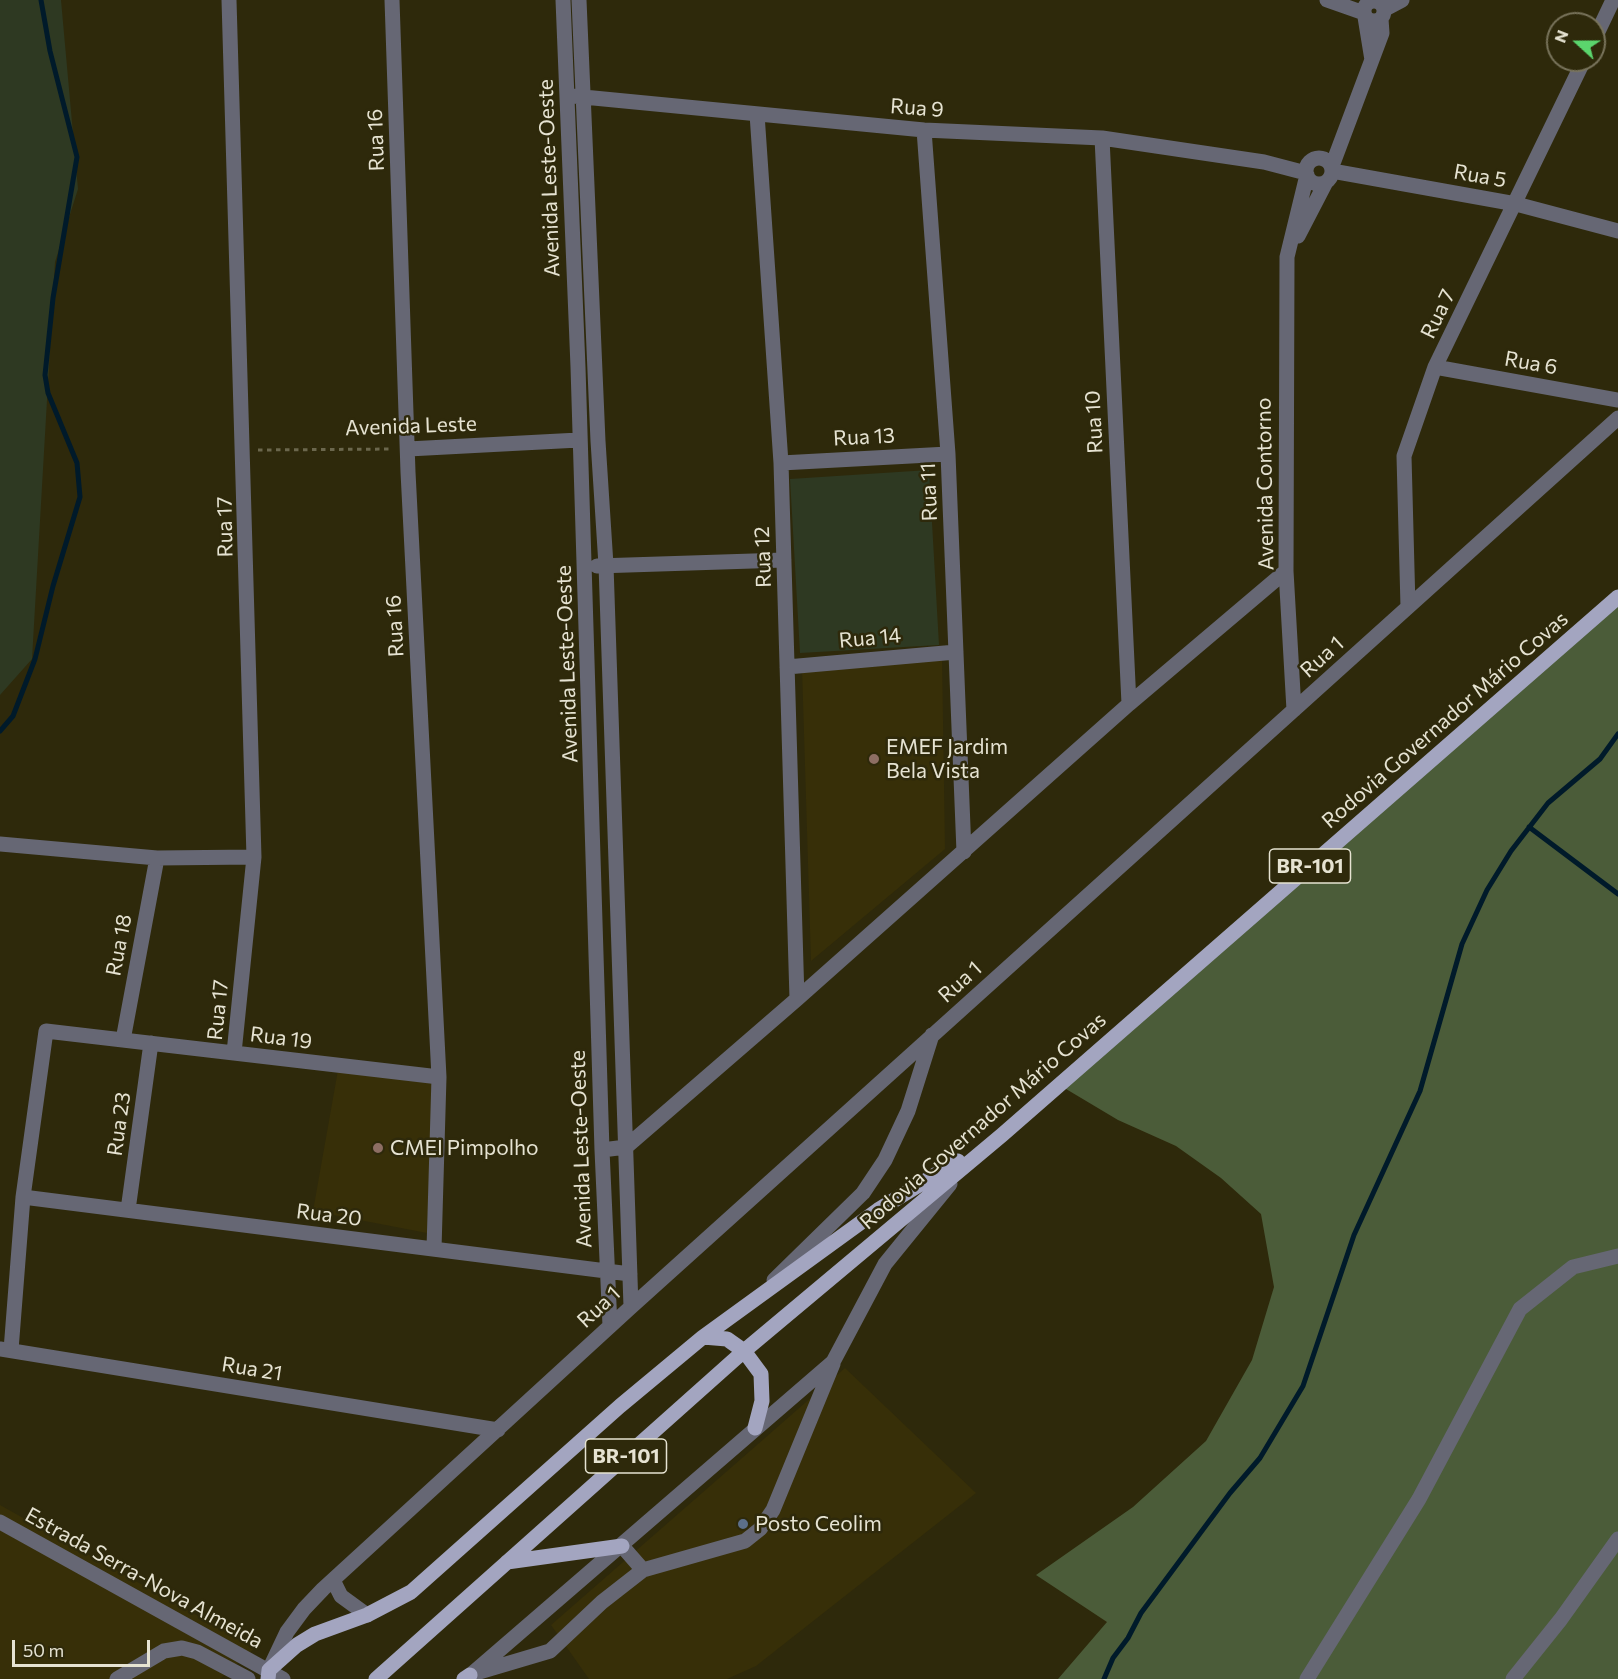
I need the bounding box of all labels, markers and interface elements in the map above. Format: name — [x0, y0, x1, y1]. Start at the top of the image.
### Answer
north arrow — [1546, 12, 1606, 72]
text: N — [1550, 27, 1572, 45]
street label: Avenida Leste-Oeste — [533, 79, 565, 277]
street label: Rua 9 — [889, 94, 945, 122]
street label: Rua 16 — [362, 108, 390, 172]
street label: Rua 5 — [1452, 159, 1508, 193]
street label: Rua 7 — [1415, 285, 1461, 343]
street label: Rua 6 — [1503, 346, 1559, 380]
street label: Rua 10 — [1080, 390, 1108, 454]
street label: Avenida Contorno — [1251, 397, 1279, 571]
street label: Avenida Leste — [345, 411, 477, 441]
street label: Rua 13 — [833, 423, 895, 451]
street label: Rua 11 — [915, 462, 943, 522]
street label: Rua 17 — [212, 496, 238, 558]
street label: Rua 12 — [749, 526, 777, 588]
street label: Avenida Leste-Oeste — [551, 565, 583, 763]
street label: Rua 16 — [381, 594, 409, 658]
street label: Rodovia Governador Mário Covas — [1317, 606, 1573, 834]
street label: Rua 14 — [838, 623, 902, 653]
street label: Rua 1 — [1295, 631, 1349, 683]
place label: EMEF Jardim Bela Vista — [886, 734, 1008, 784]
marker: EMEF Jardim Bela Vista — [867, 752, 881, 766]
road number: BR-101 — [1270, 849, 1350, 883]
street label: Rua 18 — [101, 912, 137, 978]
street label: Rua 1 — [933, 956, 987, 1008]
street label: Rua 17 — [202, 978, 234, 1042]
street label: Rodovia Governador Mário Covas — [855, 1007, 1111, 1235]
street label: Rua 19 — [248, 1022, 314, 1054]
street label: Avenida Leste-Oeste — [565, 1050, 597, 1248]
street label: Rua 23 — [102, 1090, 136, 1158]
place label: CMEI Pimpolho — [390, 1135, 539, 1161]
marker: CMEI Pimpolho — [371, 1141, 385, 1155]
street label: Rua 20 — [295, 1198, 363, 1232]
street label: Rua 1 — [572, 1281, 626, 1333]
street label: Rua 21 — [220, 1352, 284, 1386]
road number: BR-101 — [586, 1439, 666, 1473]
street label: Estrada Serra-Nova Almeida — [21, 1502, 267, 1654]
place label: Posto Ceolim — [755, 1511, 882, 1537]
marker: Posto Ceolim — [736, 1517, 750, 1531]
scale bar — [15, 1628, 153, 1666]
text: 50 m — [23, 1639, 64, 1661]

